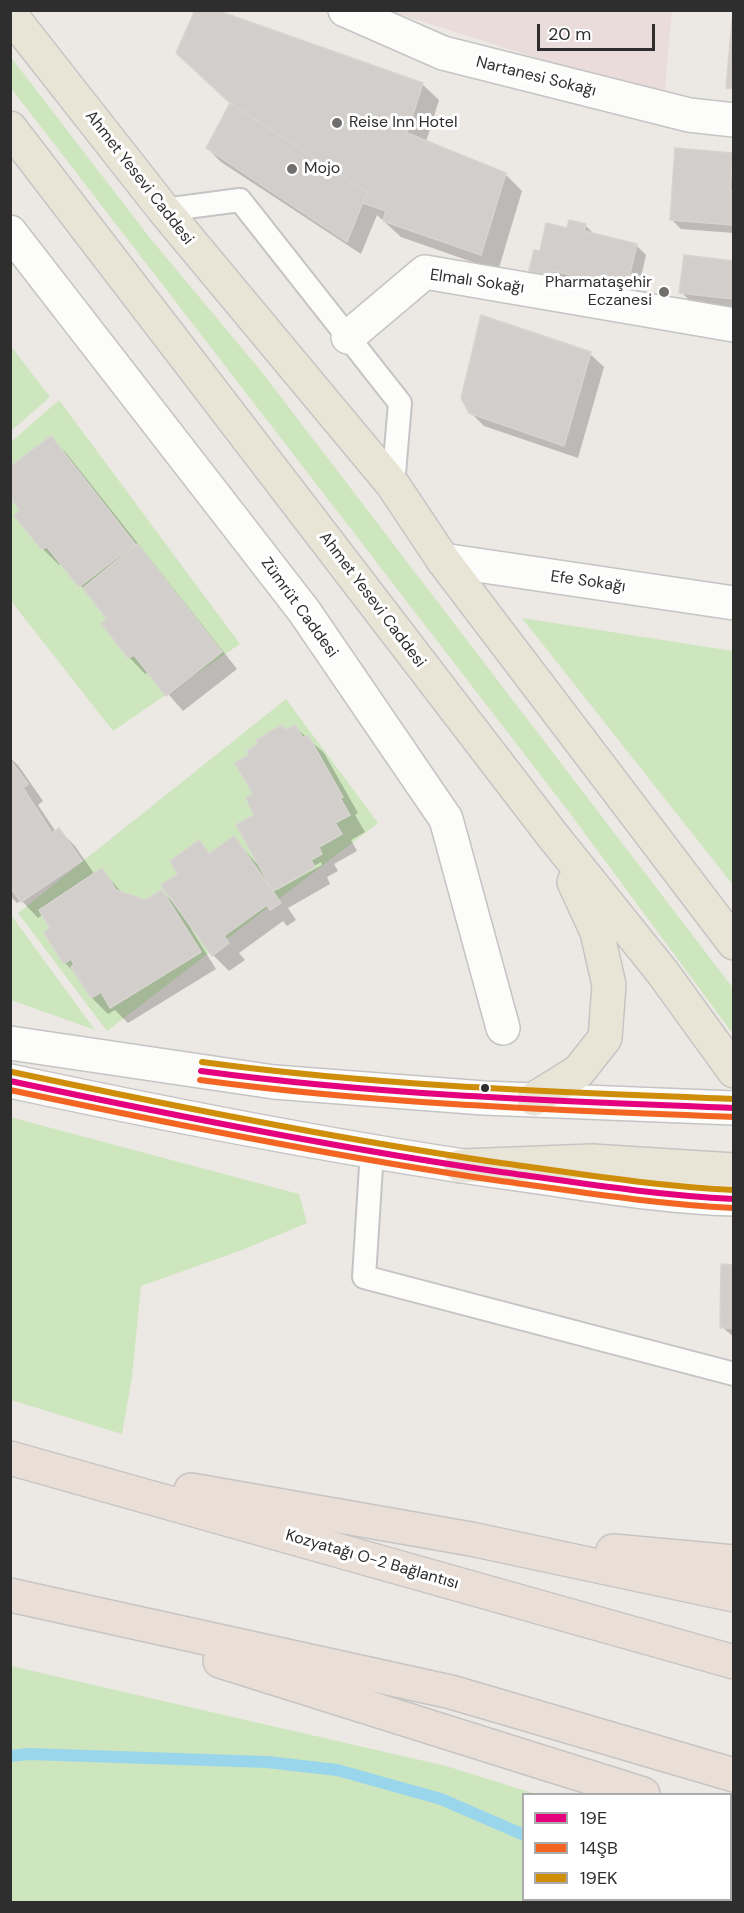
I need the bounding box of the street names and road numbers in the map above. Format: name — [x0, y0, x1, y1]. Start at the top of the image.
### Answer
street label: Nartanesi Sokağı — [474, 53, 598, 101]
street label: Ahmet Yesevi Caddesi — [81, 107, 197, 249]
street label: Elmalı Sokağı — [429, 266, 525, 298]
street label: Ahmet Yesevi Caddesi — [315, 528, 429, 672]
street label: Zümrüt Caddesi — [256, 554, 342, 662]
street label: Efe Sokağı — [549, 567, 627, 597]
street label: Kozyatağı O-2 Bağlantısı — [283, 1526, 461, 1594]

